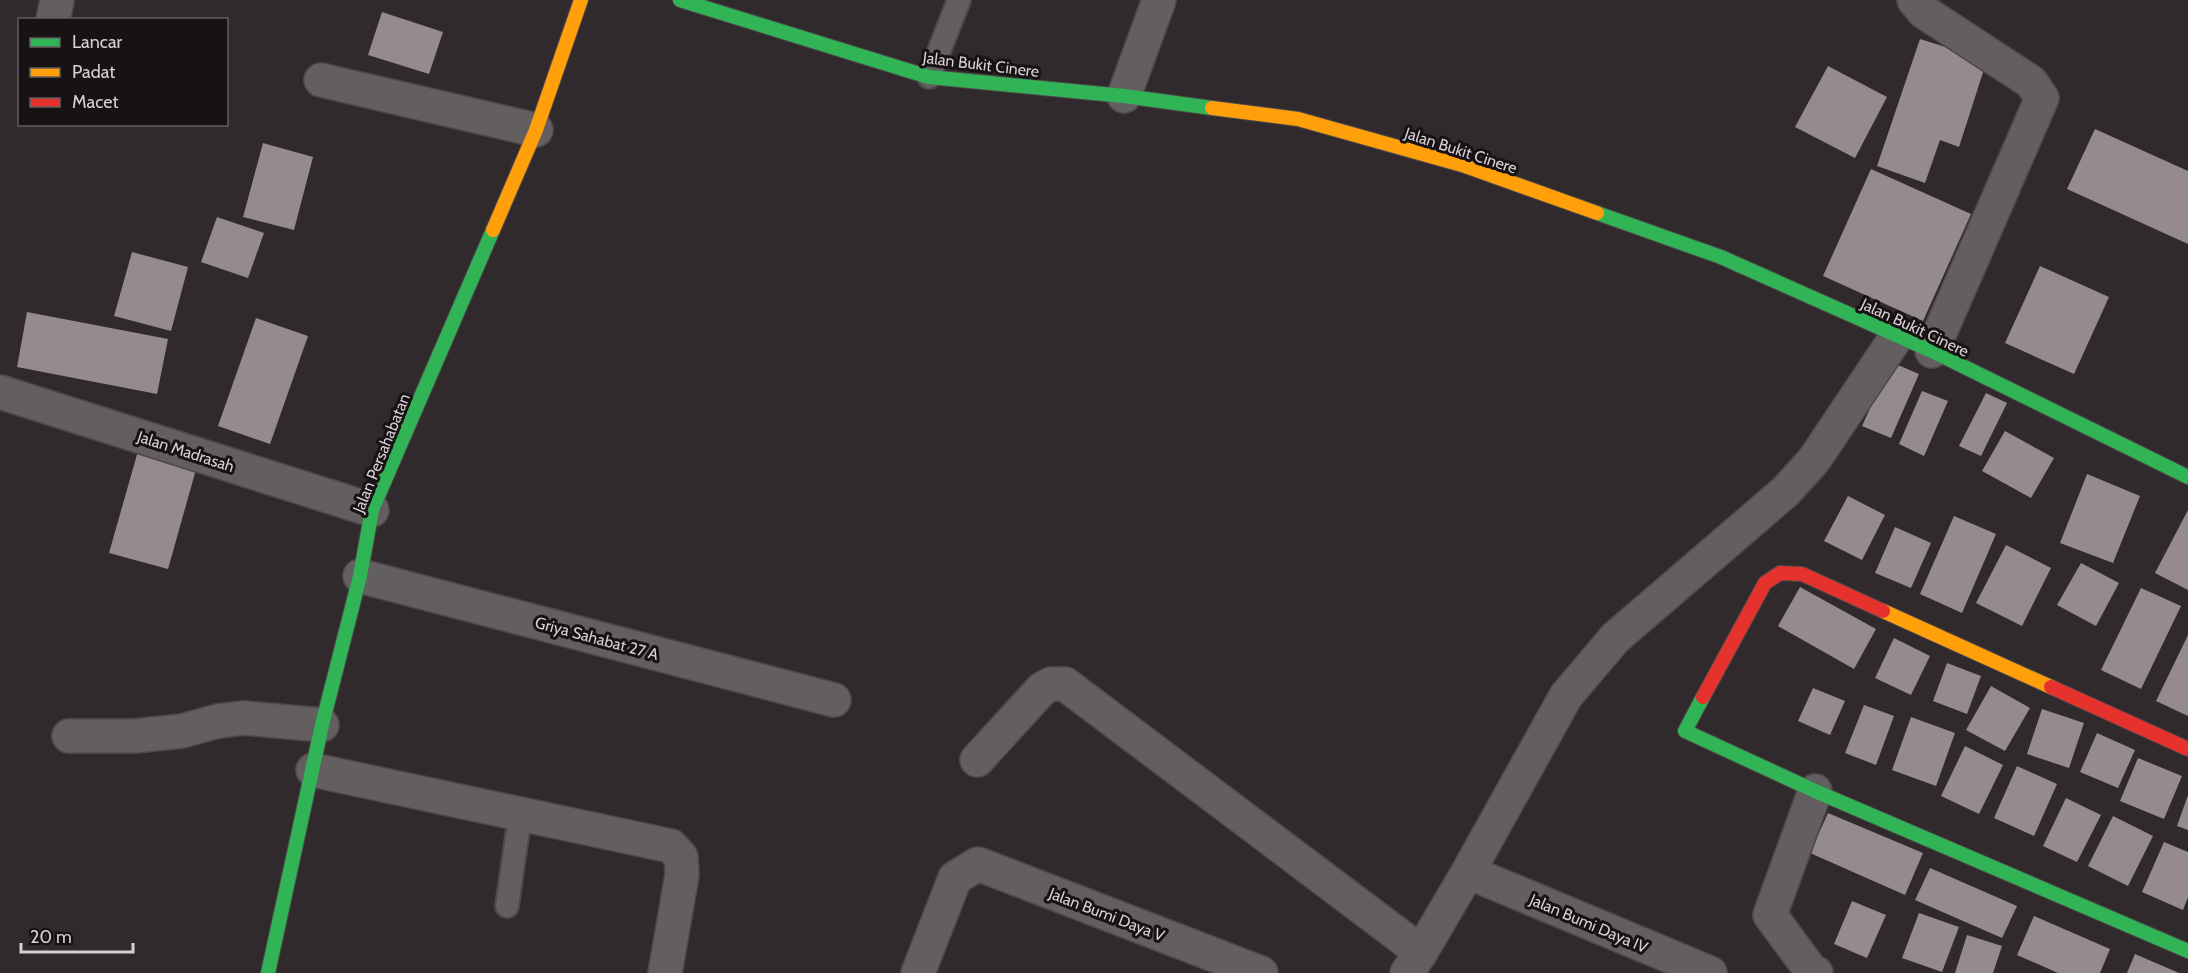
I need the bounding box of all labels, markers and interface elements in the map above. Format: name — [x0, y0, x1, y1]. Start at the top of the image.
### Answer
legend — [18, 18, 228, 126]
text: Lancar — [72, 31, 123, 53]
street label: Jalan Bukit Cinere — [921, 48, 1040, 81]
text: Padat — [72, 61, 115, 83]
text: Macet — [72, 91, 118, 113]
street label: Jalan Bukit Cinere — [1401, 123, 1519, 178]
street label: Jalan Bukit Cinere — [1857, 294, 1972, 361]
street label: Jalan Persahabatan — [349, 391, 414, 516]
street label: Jalan Madrasah — [134, 427, 237, 476]
street label: Griya Sahabat 27 A — [533, 613, 661, 664]
street label: Jalan Bumi Daya V — [1045, 883, 1168, 945]
street label: Jalan Bumi Daya IV — [1526, 890, 1651, 957]
scale bar — [21, 916, 134, 954]
text: 20 m — [30, 926, 72, 948]

